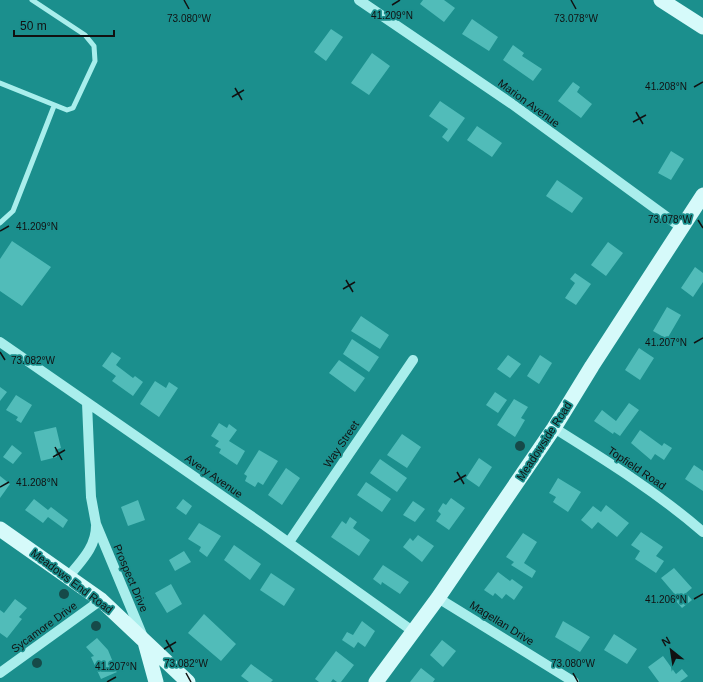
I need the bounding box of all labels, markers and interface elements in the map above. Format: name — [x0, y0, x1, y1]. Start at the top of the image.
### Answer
text: 41.209°N — [371, 10, 413, 21]
scale bar — [14, 12, 114, 38]
text: 73.080°W — [167, 13, 212, 24]
text: 73.078°W — [554, 13, 599, 24]
text: 50 m — [20, 19, 47, 33]
street label: Marion Avenue — [496, 77, 562, 129]
text: 41.208°N — [645, 81, 687, 92]
text: 73.078°W — [648, 214, 693, 225]
text: 41.209°N — [16, 221, 58, 232]
text: 41.207°N — [645, 337, 687, 348]
text: 73.082°W — [11, 355, 56, 366]
street label: Meadowside Road — [514, 400, 574, 482]
street label: Way Street — [321, 418, 361, 470]
street label: Topfield Road — [606, 444, 668, 492]
street label: Avery Avenue — [183, 452, 245, 500]
text: 41.208°N — [16, 477, 58, 488]
street label: Prospect Drive — [111, 542, 151, 614]
street label: Meadows End Road — [29, 546, 115, 616]
text: 41.206°N — [645, 594, 687, 605]
street label: Magellan Drive — [468, 598, 536, 648]
street label: Sycamore Drive — [9, 599, 79, 655]
north arrow — [651, 630, 691, 670]
text: N — [660, 634, 672, 649]
text: 73.082°W — [164, 658, 209, 669]
text: 73.080°W — [551, 658, 596, 669]
text: 41.207°N — [95, 661, 137, 672]

